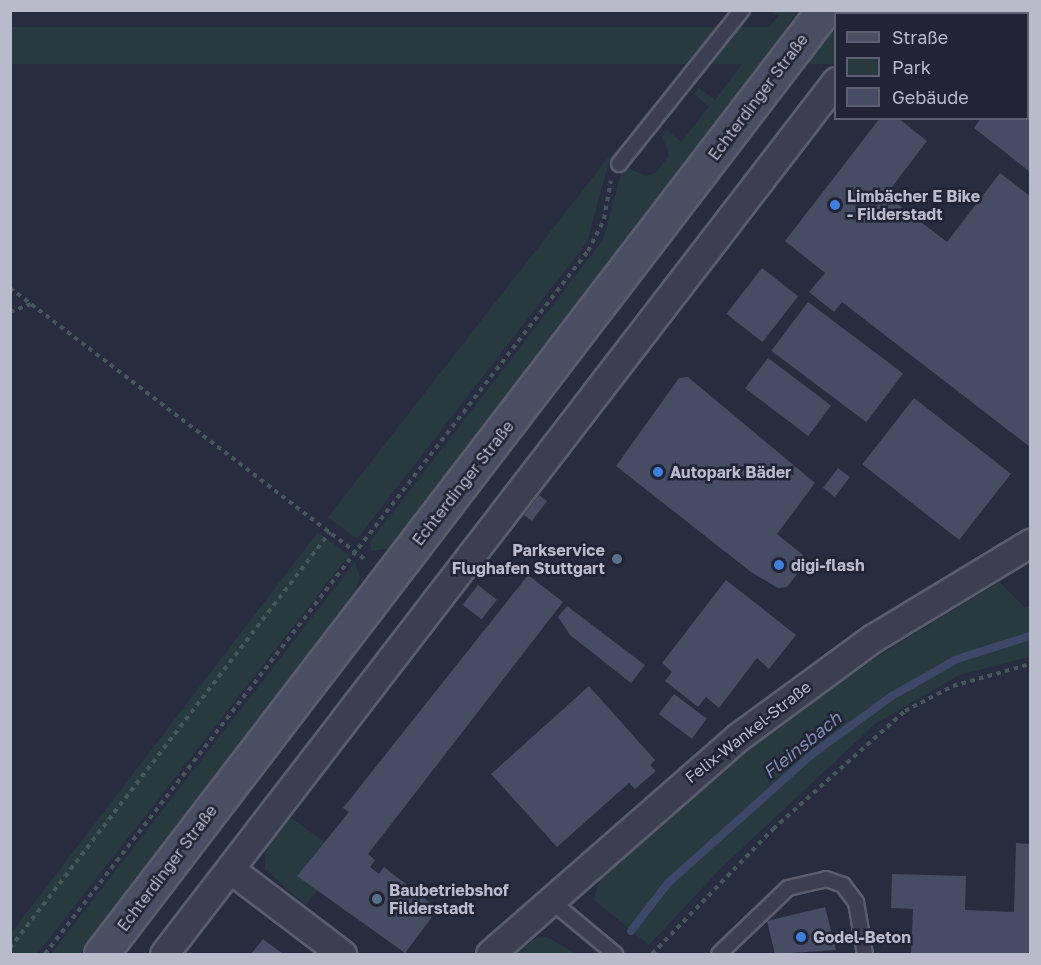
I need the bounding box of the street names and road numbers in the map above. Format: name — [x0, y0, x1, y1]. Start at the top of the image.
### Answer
street label: Echterdinger Straße — [704, 30, 812, 164]
street label: Echterdinger Straße — [408, 417, 518, 549]
street label: Felix-Wankel-Straße — [681, 677, 815, 787]
street label: Echterdinger Straße — [113, 801, 221, 935]

